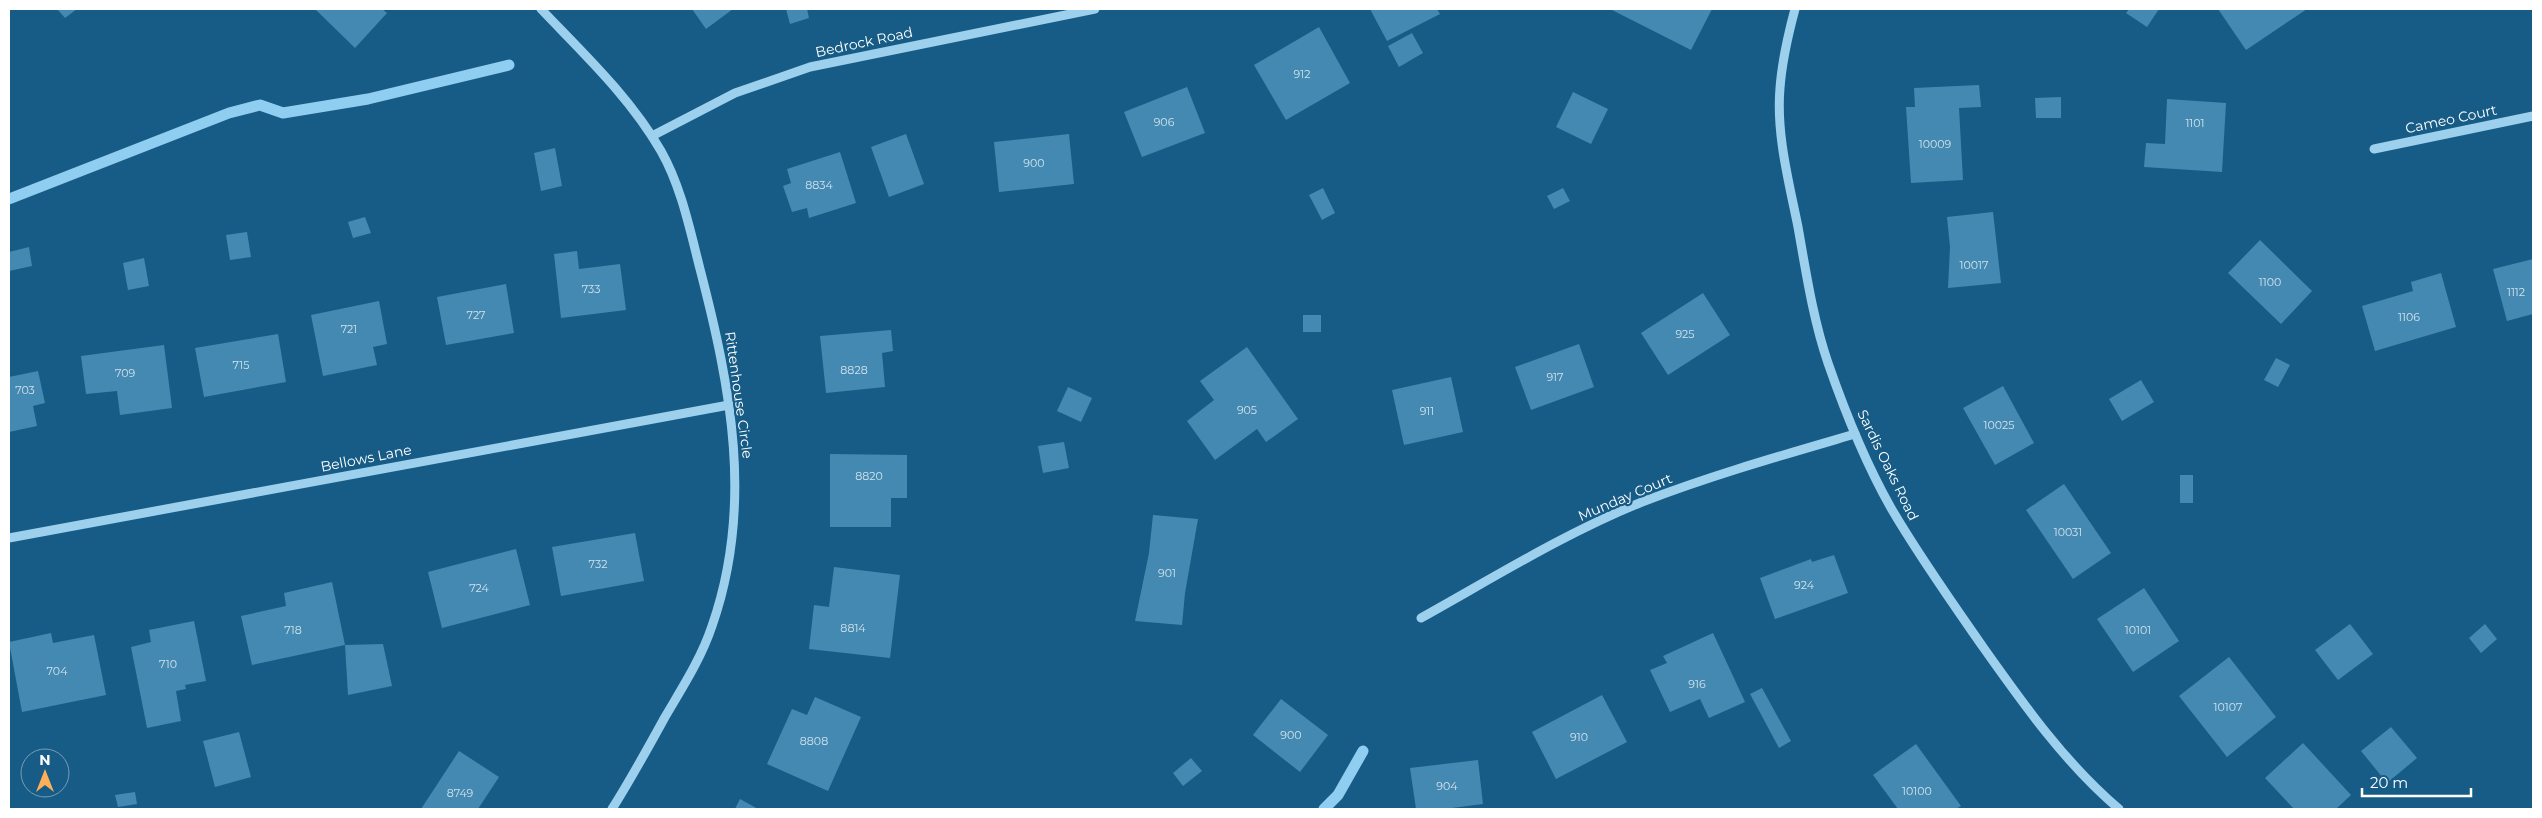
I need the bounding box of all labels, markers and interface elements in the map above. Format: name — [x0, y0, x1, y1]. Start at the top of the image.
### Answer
street label: Bedrock Road — [814, 23, 914, 61]
house number: 912 — [1294, 67, 1310, 81]
street label: Cameo Court — [2404, 100, 2499, 137]
house number: 906 — [1154, 115, 1175, 129]
house number: 1101 — [2185, 116, 2205, 130]
house number: 10009 — [1919, 137, 1952, 151]
house number: 900 — [1023, 156, 1045, 170]
house number: 8834 — [805, 178, 833, 192]
house number: 10017 — [1960, 258, 1989, 272]
house number: 1100 — [2259, 275, 2281, 289]
house number: 733 — [582, 282, 600, 296]
house number: 1112 — [2507, 285, 2525, 299]
house number: 727 — [466, 308, 486, 322]
house number: 1106 — [2398, 310, 2420, 324]
house number: 721 — [341, 322, 357, 336]
house number: 925 — [1675, 327, 1695, 341]
street label: Rittenhouse Circle — [721, 330, 757, 460]
house number: 715 — [233, 358, 249, 372]
house number: 8828 — [840, 363, 868, 377]
house number: 709 — [115, 366, 135, 380]
house number: 917 — [1546, 370, 1564, 384]
house number: 703 — [15, 383, 35, 397]
house number: 905 — [1237, 403, 1257, 417]
house number: 911 — [1420, 404, 1434, 418]
street label: Sardis Oaks Road — [1853, 407, 1923, 523]
house number: 10025 — [1983, 418, 2015, 432]
street label: Bellows Lane — [319, 440, 413, 476]
house number: 8820 — [855, 469, 883, 483]
street label: Munday Court — [1575, 469, 1675, 525]
house number: 10031 — [2054, 525, 2082, 539]
house number: 732 — [589, 557, 607, 571]
house number: 901 — [1158, 566, 1176, 580]
house number: 924 — [1794, 578, 1815, 592]
house number: 724 — [469, 581, 490, 595]
house number: 8814 — [840, 621, 866, 635]
house number: 718 — [284, 623, 302, 637]
house number: 10101 — [2125, 623, 2151, 637]
house number: 710 — [159, 657, 177, 671]
house number: 704 — [47, 664, 68, 678]
house number: 916 — [1688, 677, 1706, 691]
house number: 10107 — [2214, 700, 2242, 714]
house number: 900 — [1280, 728, 1302, 742]
house number: 910 — [1570, 730, 1588, 744]
house number: 8808 — [800, 734, 828, 748]
north arrow — [20, 748, 70, 798]
text: N — [39, 751, 51, 769]
scale bar — [2362, 766, 2471, 798]
text: 20 m — [2370, 773, 2408, 792]
house number: 904 — [1436, 779, 1458, 793]
house number: 10100 — [1902, 784, 1932, 798]
house number: 8749 — [447, 786, 474, 800]

